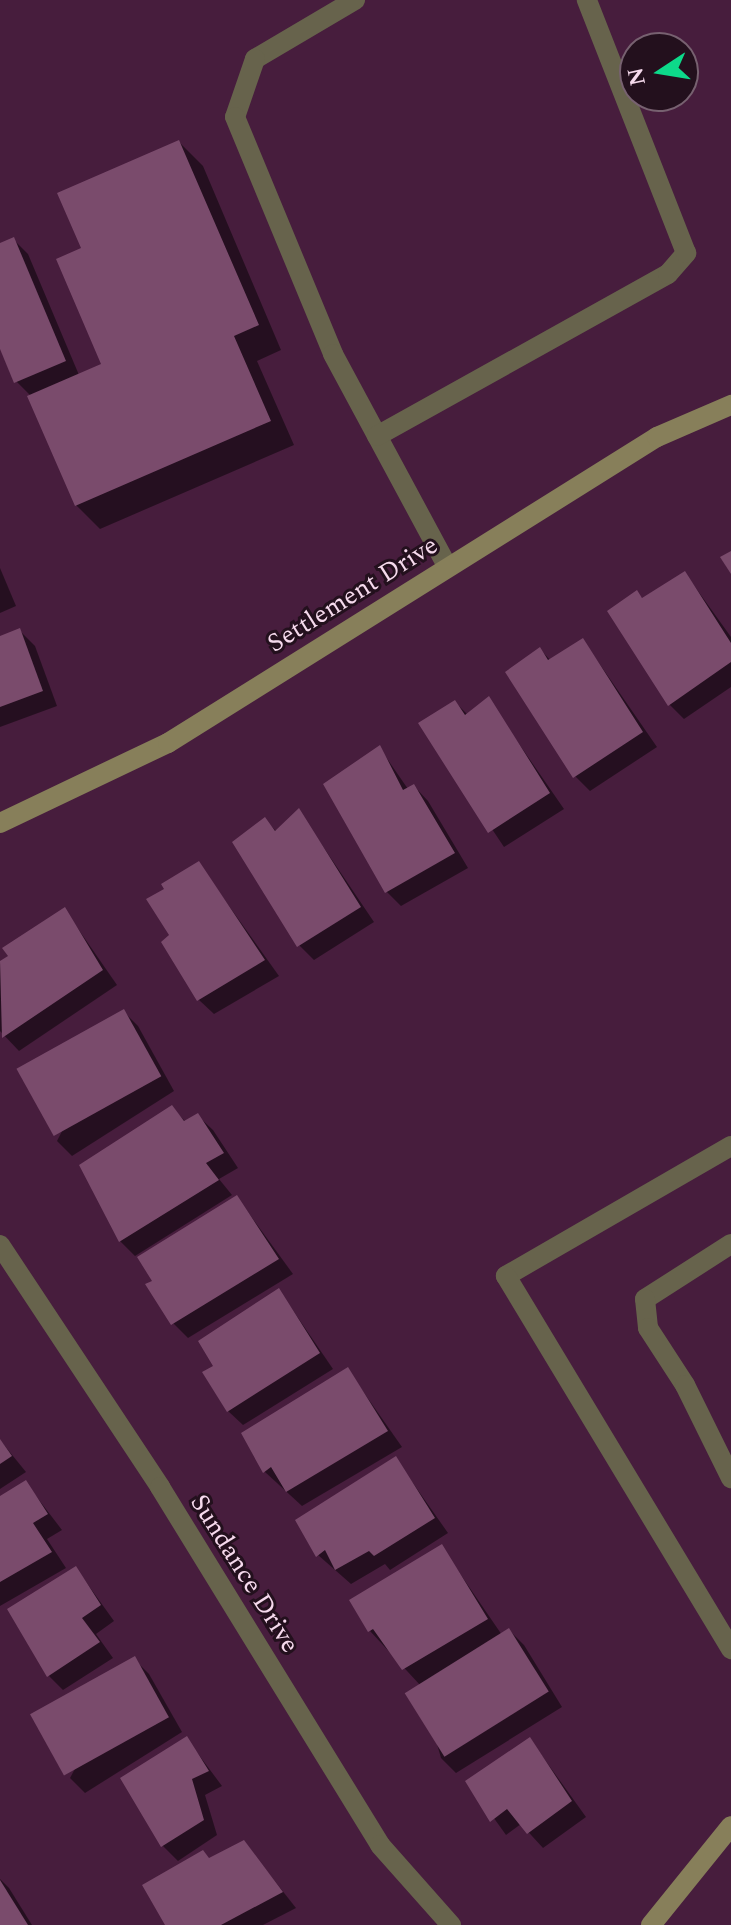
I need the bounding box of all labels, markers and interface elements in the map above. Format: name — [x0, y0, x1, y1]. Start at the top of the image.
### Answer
north arrow — [619, 32, 699, 112]
text: N — [619, 64, 655, 89]
street label: Settlement Drive — [262, 530, 444, 660]
street label: Sundance Drive — [183, 1489, 305, 1659]

